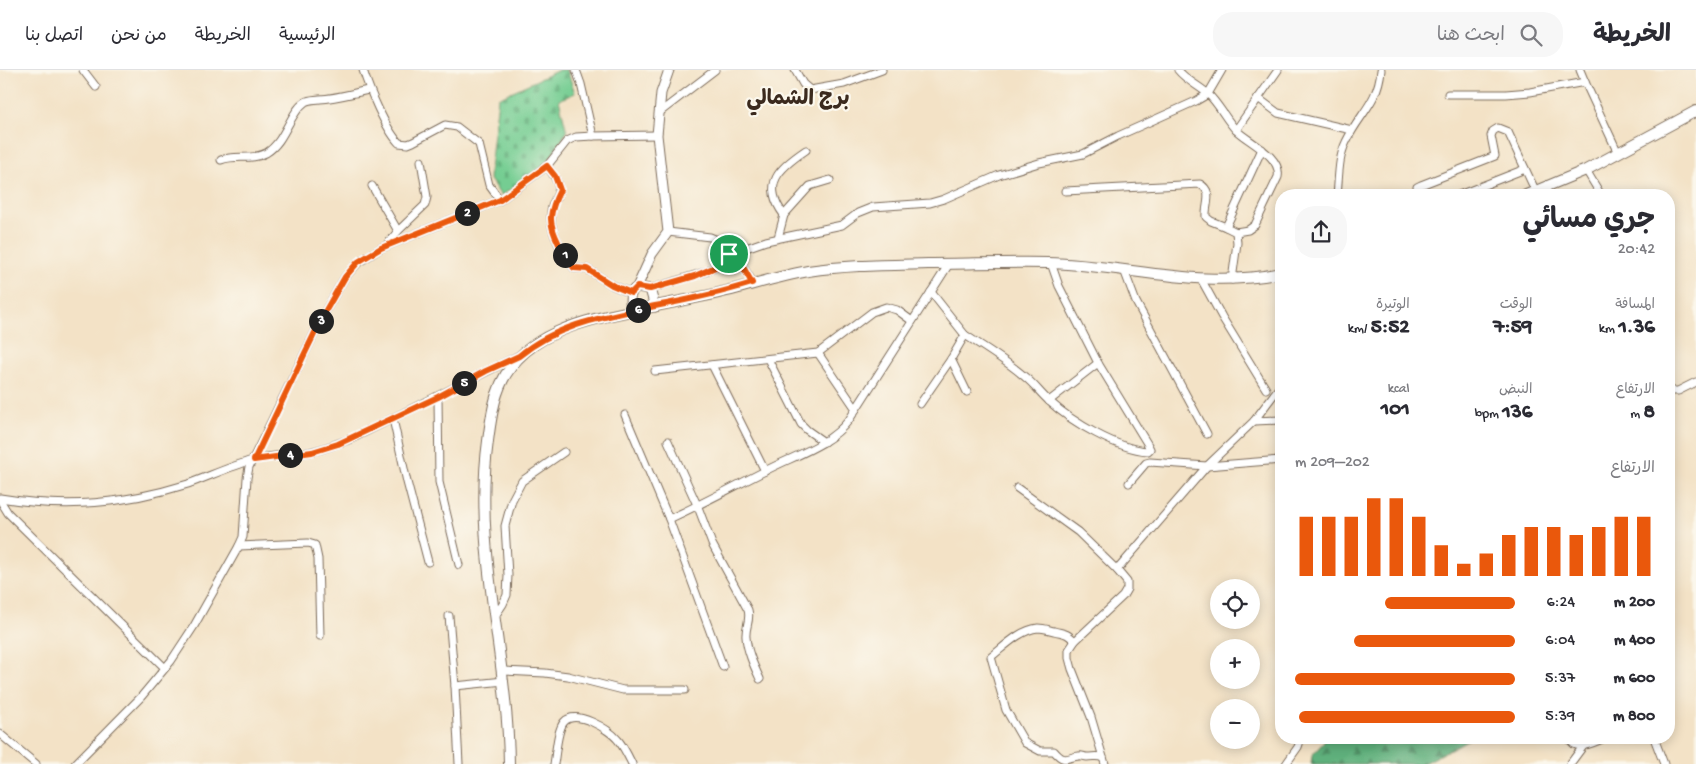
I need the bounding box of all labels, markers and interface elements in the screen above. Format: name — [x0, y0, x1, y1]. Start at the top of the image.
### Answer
search box — [1213, 12, 1563, 57]
icon: search — [1517, 21, 1545, 49]
text: الخريطة — [1593, 22, 1671, 51]
text: ابحث هنا — [1437, 25, 1505, 48]
text: اتصل بنا — [25, 26, 83, 47]
text: من نحن — [111, 26, 167, 47]
text: الخريطة — [195, 26, 251, 47]
text: الرئيسية — [279, 26, 335, 47]
district label: برج الشمالي — [746, 88, 850, 116]
pin: 2 — [454, 200, 480, 226]
text: 2 — [464, 205, 471, 222]
text: جري مسائي — [1523, 205, 1655, 238]
button: share — [1295, 206, 1347, 258]
pin — [708, 233, 750, 275]
icon: arrive — [715, 240, 743, 268]
text: 20:42 — [1618, 241, 1655, 260]
pin: 1 — [552, 242, 578, 268]
text: 1 — [563, 247, 568, 264]
text: الوتيرة — [1376, 297, 1410, 314]
text: الوقت — [1500, 297, 1532, 314]
text: المسافة — [1615, 297, 1655, 314]
pin: 6 — [626, 298, 650, 322]
text: 6 — [635, 302, 642, 319]
pin: 3 — [308, 308, 334, 334]
text: 3 — [318, 313, 325, 330]
text: 5:52 — [1371, 316, 1410, 341]
text: 7:59 — [1493, 316, 1532, 341]
text: 1.36 — [1618, 316, 1655, 341]
text: /km — [1348, 321, 1371, 338]
text: km — [1599, 321, 1618, 338]
pin: 5 — [452, 370, 476, 396]
text: 5 — [461, 375, 468, 392]
text: kcal — [1388, 381, 1410, 398]
text: النبض — [1499, 382, 1532, 399]
text: الارتفاع — [1616, 382, 1655, 399]
text: 101 — [1381, 398, 1410, 423]
text: 136 — [1502, 401, 1532, 426]
text: 8 — [1643, 401, 1655, 426]
text: bpm — [1475, 406, 1502, 423]
text: m — [1630, 406, 1643, 423]
pin: 4 — [278, 442, 302, 468]
text: 4 — [287, 447, 294, 464]
text: 202–209 m — [1295, 454, 1370, 473]
text: الارتفاع — [1610, 460, 1655, 479]
map controls — [1210, 579, 1260, 749]
button: locate — [1210, 579, 1260, 629]
text: 6:24 — [1546, 594, 1575, 613]
text: 200 m — [1614, 594, 1655, 613]
text: 6:04 — [1545, 632, 1575, 651]
text: 400 m — [1614, 632, 1655, 651]
button: + — [1210, 639, 1260, 689]
text: 5:37 — [1545, 670, 1575, 689]
text: 600 m — [1614, 670, 1655, 689]
button: − — [1210, 699, 1260, 749]
text: 5:39 — [1545, 708, 1575, 727]
text: 800 m — [1613, 708, 1655, 727]

